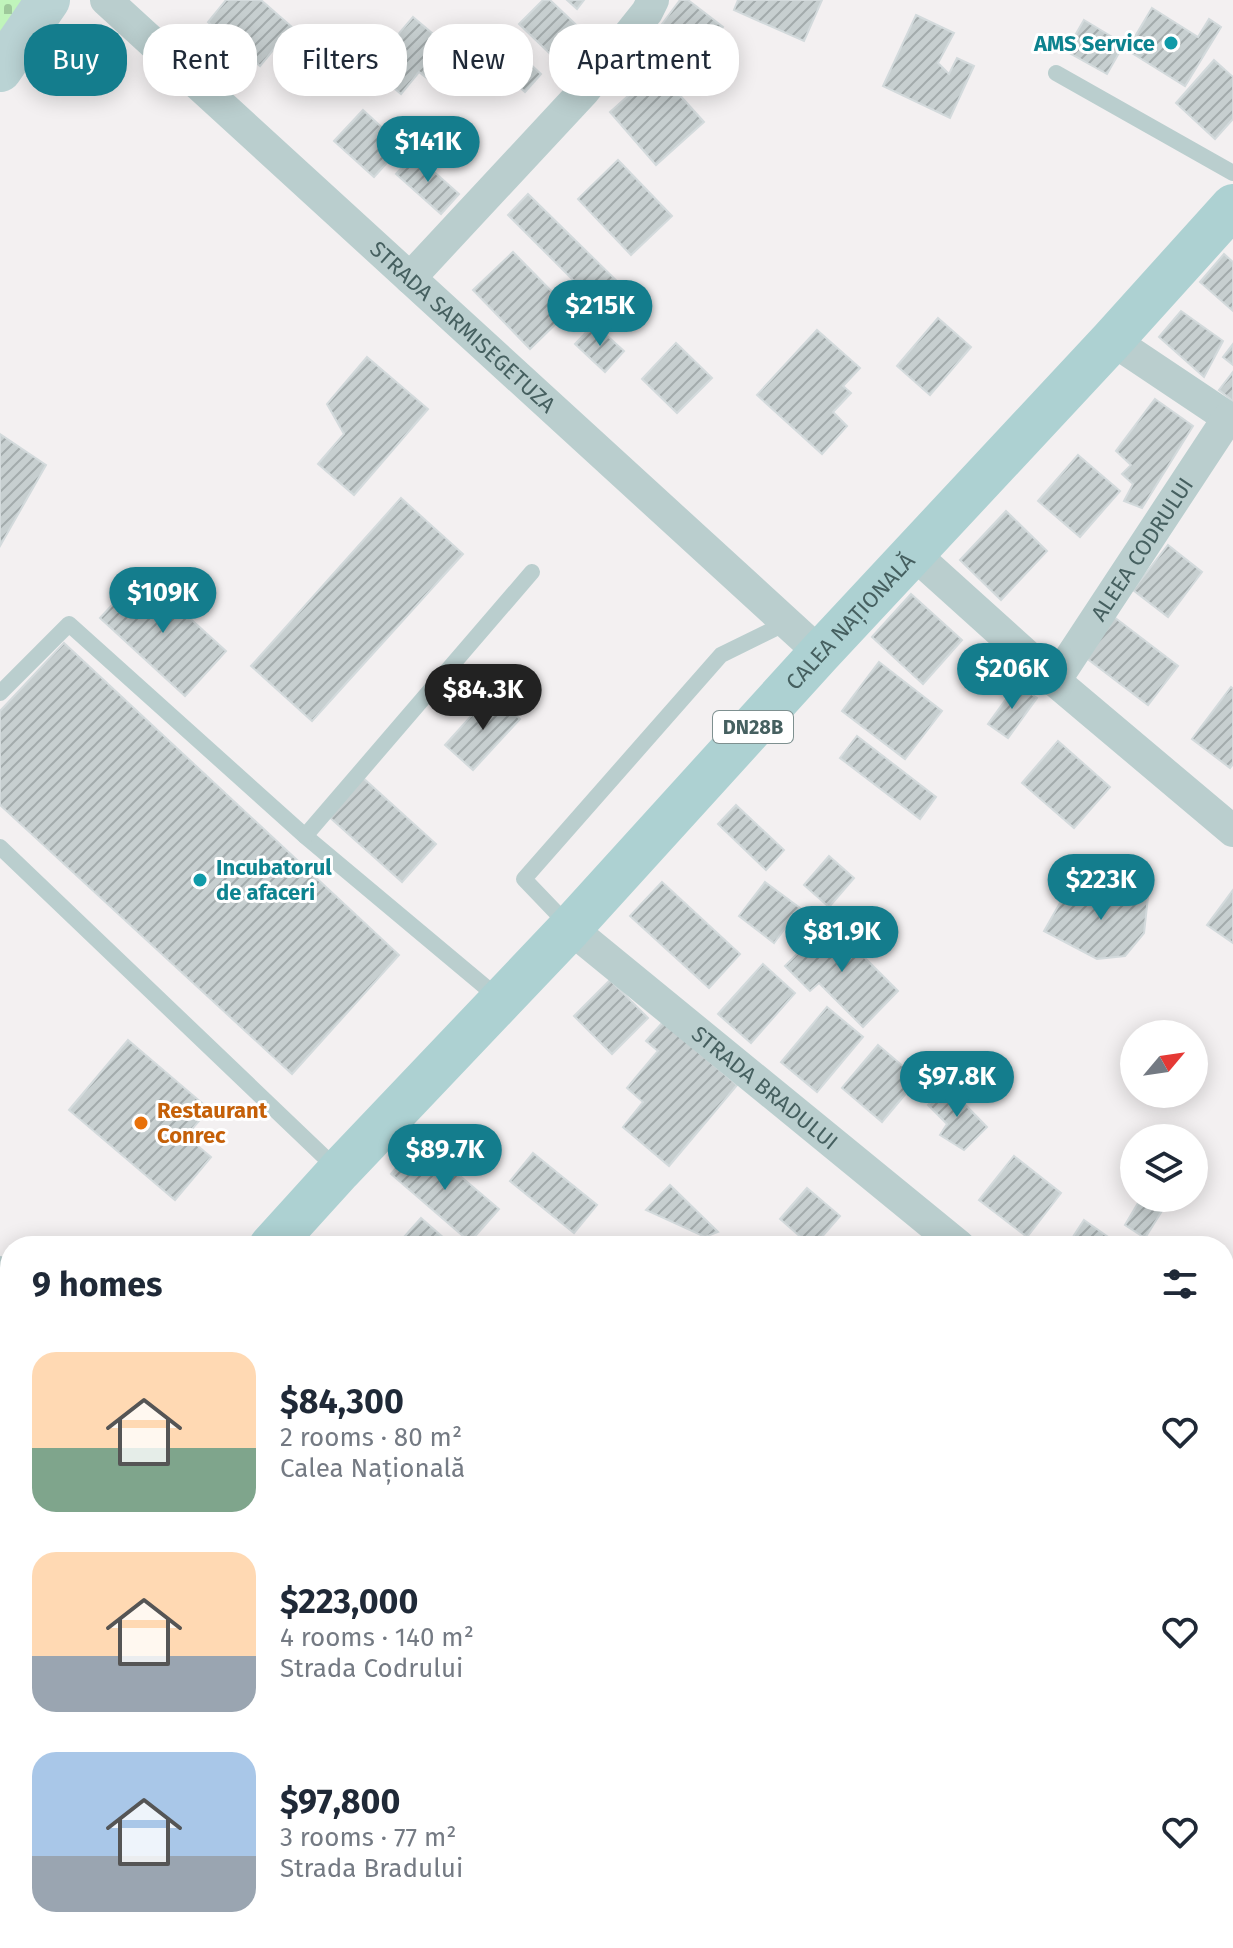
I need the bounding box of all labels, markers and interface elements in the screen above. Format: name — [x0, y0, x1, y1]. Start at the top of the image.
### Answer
chip: Buy — [24, 24, 127, 96]
chip: Rent — [143, 24, 257, 96]
chip: Filters — [273, 24, 407, 96]
chip: New — [423, 24, 533, 96]
chip: Apartment — [549, 24, 739, 96]
place label: AMS Service — [1033, 30, 1155, 57]
marker: AMS Service — [1162, 34, 1180, 52]
pin: $141K — [372, 116, 484, 184]
text: $141K — [395, 126, 461, 157]
street label: STRADA SARMISEGETUZA — [365, 235, 561, 419]
pin: $215K — [544, 280, 656, 348]
text: $215K — [565, 290, 635, 321]
street label: ALEEA CODRULUI — [1085, 472, 1199, 626]
street label: CALEA NAȚIONALĂ — [780, 547, 921, 695]
pin: $109K — [107, 567, 219, 635]
text: $109K — [127, 577, 199, 608]
pin: $206K — [956, 643, 1068, 711]
text: $206K — [975, 653, 1049, 684]
pin: $84.3K — [418, 664, 548, 732]
text: $84.3K — [443, 674, 523, 705]
road number: DN28B — [713, 711, 793, 743]
place label: Incubatorul de afaceri — [216, 854, 332, 906]
pin: $223K — [1045, 854, 1157, 922]
text: $223K — [1066, 864, 1136, 895]
marker: Incubatorul de afaceri — [191, 871, 209, 889]
pin: $81.9K — [777, 906, 907, 974]
text: $81.9K — [803, 916, 881, 947]
street label: STRADA BRADULUI — [686, 1020, 843, 1156]
north arrow — [1120, 1020, 1208, 1108]
map controls — [1120, 1020, 1208, 1212]
pin: $97.8K — [892, 1051, 1022, 1119]
text: $97.8K — [918, 1061, 996, 1092]
place label: Restaurant Conrec — [157, 1097, 268, 1149]
marker: Restaurant Conrec — [132, 1114, 150, 1132]
pin: $89.7K — [380, 1124, 510, 1192]
button: layers — [1120, 1124, 1208, 1212]
text: $89.7K — [406, 1134, 484, 1165]
icon: filters — [1158, 1262, 1202, 1306]
text: 9 homes — [32, 1264, 163, 1305]
text: $84,300 — [280, 1381, 404, 1422]
icon: home — [96, 1384, 192, 1480]
icon: heart — [1158, 1410, 1202, 1454]
text: 2 rooms · 80 m² — [280, 1422, 462, 1453]
text: Calea Națională — [280, 1453, 465, 1484]
text: $223,000 — [280, 1581, 418, 1622]
icon: home — [96, 1584, 192, 1680]
icon: heart — [1158, 1610, 1202, 1654]
text: 4 rooms · 140 m² — [280, 1622, 474, 1653]
text: Strada Codrului — [280, 1653, 463, 1684]
text: $97,800 — [280, 1781, 400, 1822]
icon: home — [96, 1784, 192, 1880]
icon: heart — [1158, 1810, 1202, 1854]
text: 3 rooms · 77 m² — [280, 1822, 456, 1853]
text: Strada Bradului — [280, 1853, 463, 1884]

